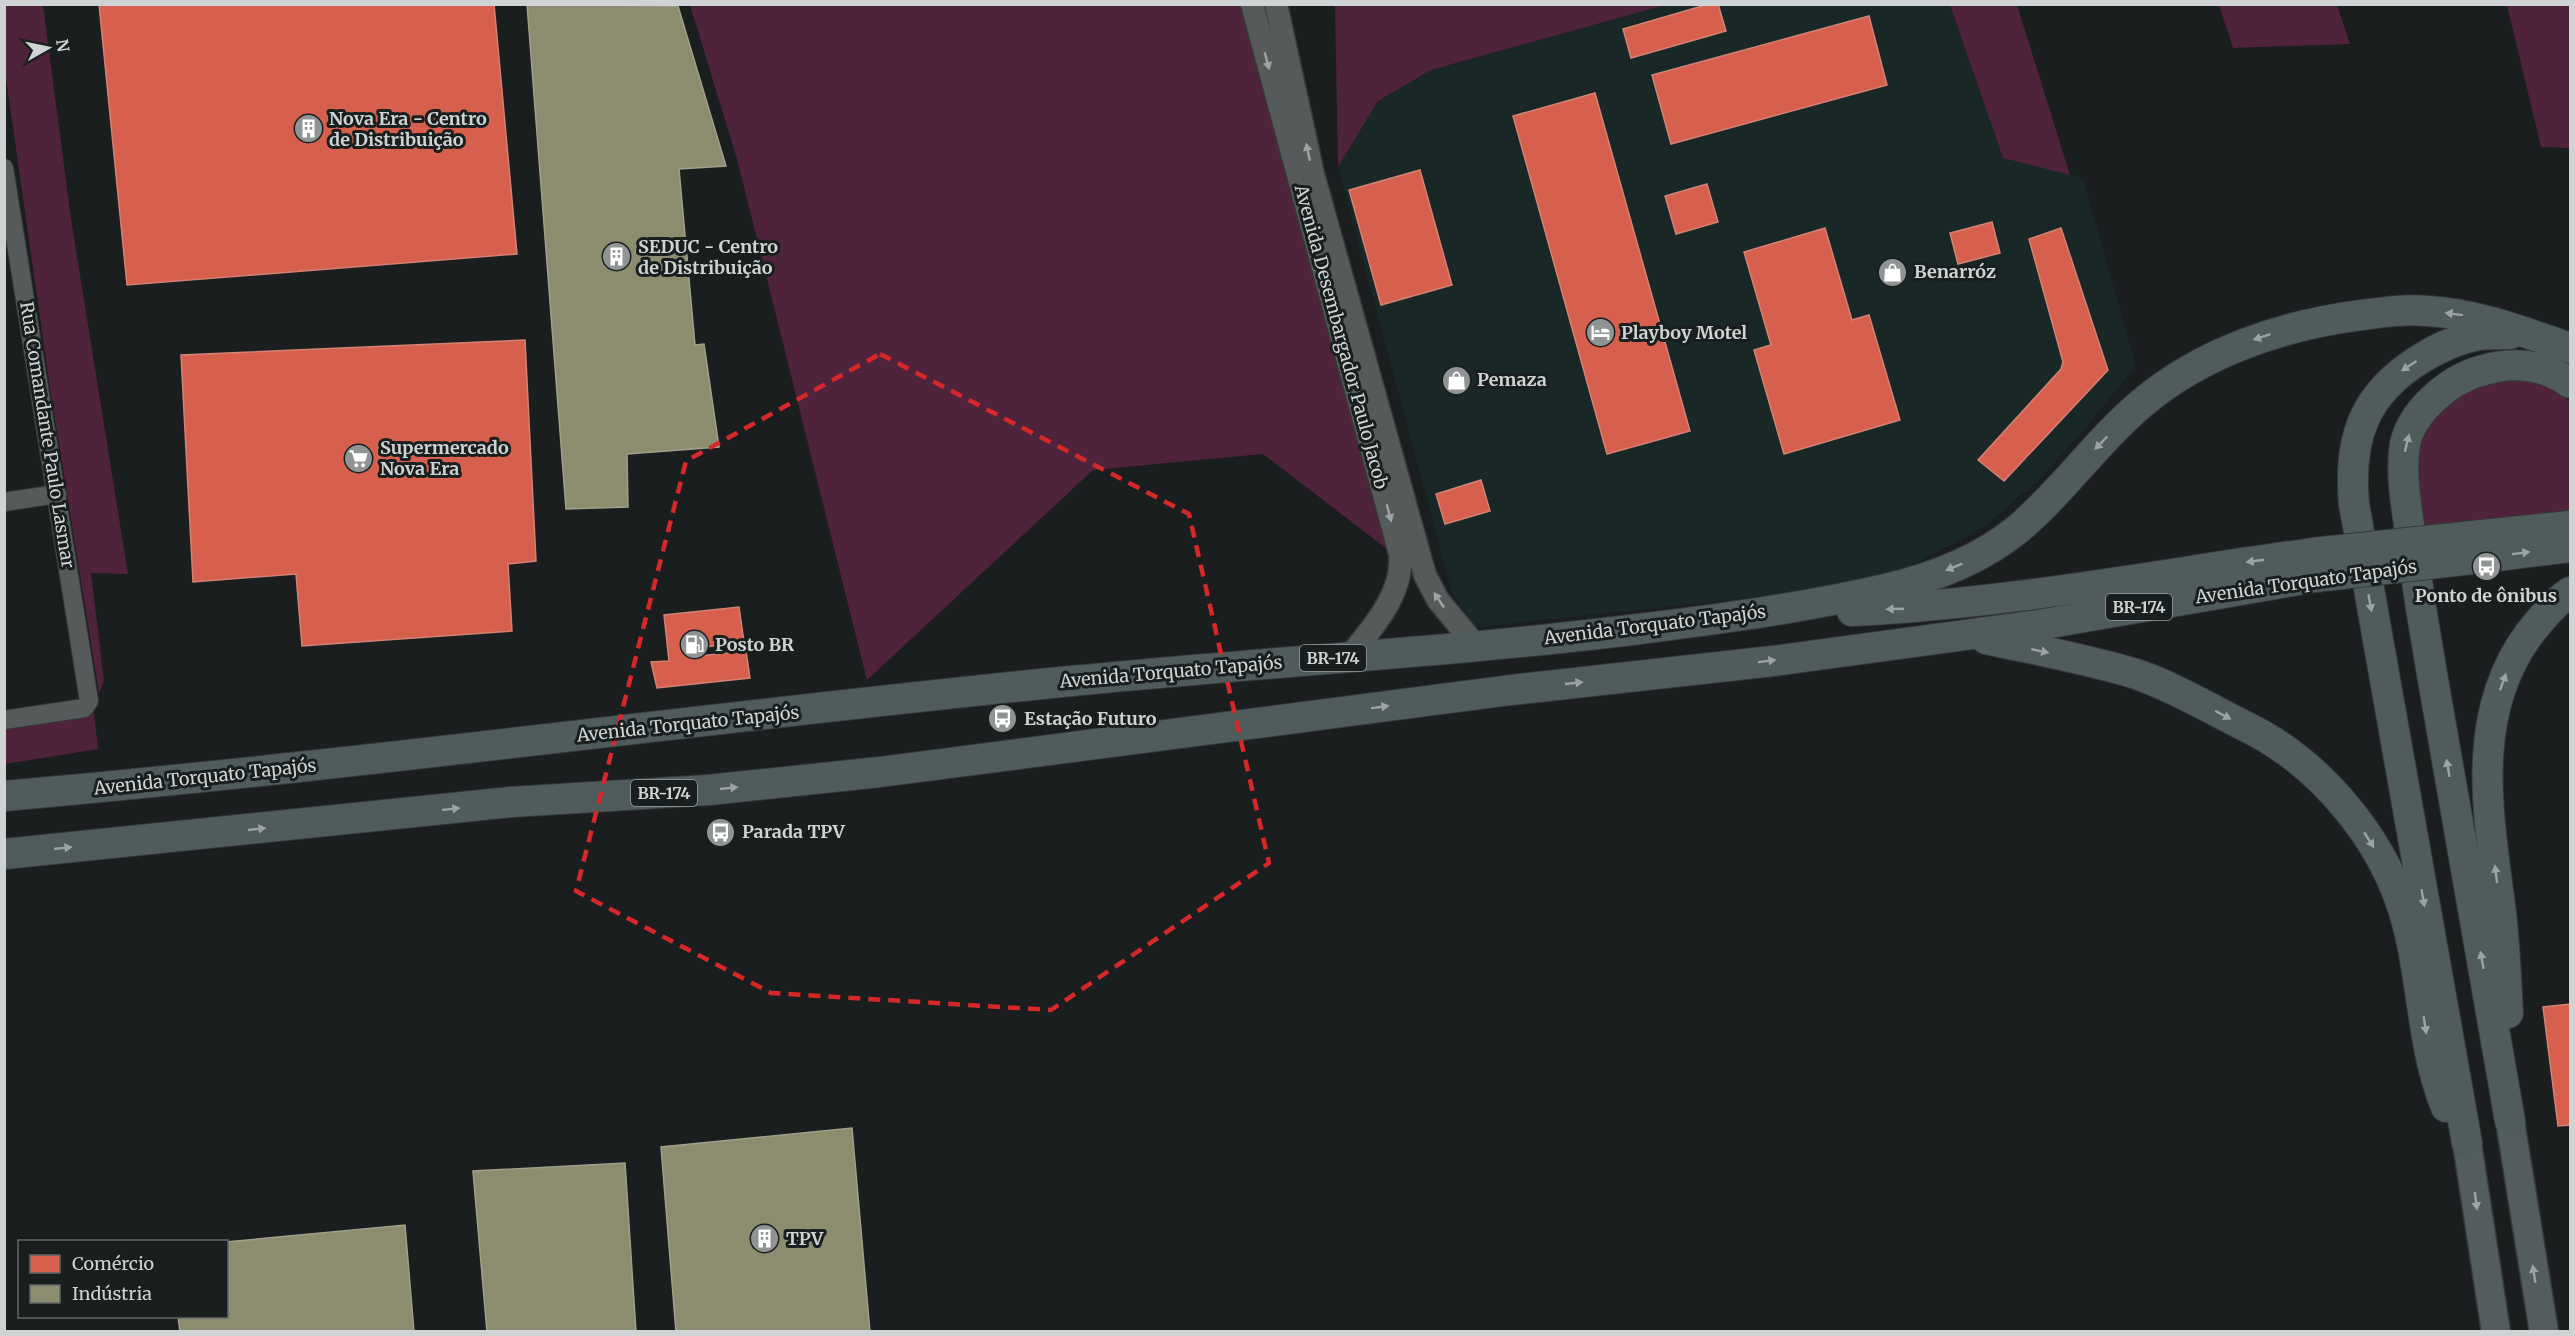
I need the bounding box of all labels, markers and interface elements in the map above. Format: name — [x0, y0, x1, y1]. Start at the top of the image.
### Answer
north arrow — [18, 18, 78, 78]
text: N — [52, 38, 74, 54]
one-way arrow — [1263, 52, 1272, 70]
place label: Nova Era - Centro de Distribuição — [329, 107, 487, 151]
building icon: Nova Era - Centro de Distribuição — [292, 113, 324, 145]
one-way arrow — [1303, 143, 1313, 161]
street label: Avenida Desembargador Paulo Jacob — [1289, 181, 1393, 492]
place label: SEDUC - Centro de Distribuição — [638, 235, 778, 279]
building icon: SEDUC - Centro de Distribuição — [601, 241, 633, 273]
shop icon: Benarróz — [1877, 256, 1909, 288]
place label: Benarróz — [1914, 260, 1996, 283]
street label: Rua Comandante Paulo Lasmar — [15, 300, 80, 570]
one-way arrow — [2445, 309, 2464, 319]
hotel icon: Playboy Motel — [1584, 317, 1616, 349]
place label: Playboy Motel — [1621, 321, 1747, 344]
one-way arrow — [2253, 333, 2271, 342]
one-way arrow — [2401, 360, 2417, 371]
shop icon: Pemaza — [1440, 364, 1472, 396]
place label: Pemaza — [1477, 368, 1547, 391]
one-way arrow — [2402, 434, 2412, 452]
place label: Supermercado Nova Era — [380, 436, 509, 480]
one-way arrow — [2095, 436, 2109, 450]
supermarket icon: Supermercado Nova Era — [343, 442, 375, 474]
one-way arrow — [1385, 504, 1394, 522]
one-way arrow — [2512, 548, 2531, 558]
bus stop icon: Ponto de ônibus — [2470, 551, 2502, 583]
street label: Avenida Torquato Tapajós — [2193, 555, 2418, 609]
one-way arrow — [2245, 557, 2264, 566]
one-way arrow — [1944, 562, 1962, 572]
place label: Ponto de ônibus — [2415, 584, 2557, 607]
one-way arrow — [1434, 592, 1445, 609]
road number: BR-174 — [2106, 594, 2172, 620]
one-way arrow — [2366, 594, 2375, 613]
street label: Avenida Torquato Tapajós — [1542, 599, 1767, 650]
one-way arrow — [1886, 604, 1905, 614]
fuel station icon: Posto BR — [678, 629, 710, 661]
place label: Posto BR — [715, 633, 794, 656]
road number: BR-174 — [1300, 645, 1366, 671]
one-way arrow — [2031, 647, 2050, 656]
street label: Avenida Torquato Tapajós — [1058, 650, 1283, 693]
one-way arrow — [1758, 657, 1777, 666]
one-way arrow — [2499, 673, 2509, 691]
one-way arrow — [1564, 678, 1583, 688]
street label: Avenida Torquato Tapajós — [575, 700, 800, 747]
bus stop icon: Estação Futuro — [987, 703, 1019, 735]
one-way arrow — [1371, 703, 1390, 712]
place label: Estação Futuro — [1024, 707, 1157, 730]
one-way arrow — [2215, 710, 2232, 720]
street label: Avenida Torquato Tapajós — [92, 753, 317, 800]
one-way arrow — [2443, 758, 2452, 777]
road number: BR-174 — [631, 780, 697, 806]
one-way arrow — [719, 783, 738, 792]
one-way arrow — [441, 804, 460, 814]
bus stop icon: Parada TPV — [705, 816, 737, 848]
place label: Parada TPV — [742, 820, 845, 843]
one-way arrow — [247, 824, 266, 834]
one-way arrow — [2364, 832, 2375, 848]
one-way arrow — [53, 843, 72, 853]
one-way arrow — [2491, 865, 2501, 884]
one-way arrow — [2419, 889, 2428, 908]
one-way arrow — [2477, 950, 2486, 969]
one-way arrow — [2421, 1015, 2430, 1034]
one-way arrow — [2472, 1192, 2481, 1211]
building icon: TPV — [749, 1223, 781, 1255]
place label: TPV — [786, 1227, 824, 1250]
legend — [18, 1240, 228, 1318]
text: Comércio — [72, 1252, 154, 1275]
one-way arrow — [2530, 1264, 2539, 1283]
text: Indústria — [72, 1282, 152, 1305]

